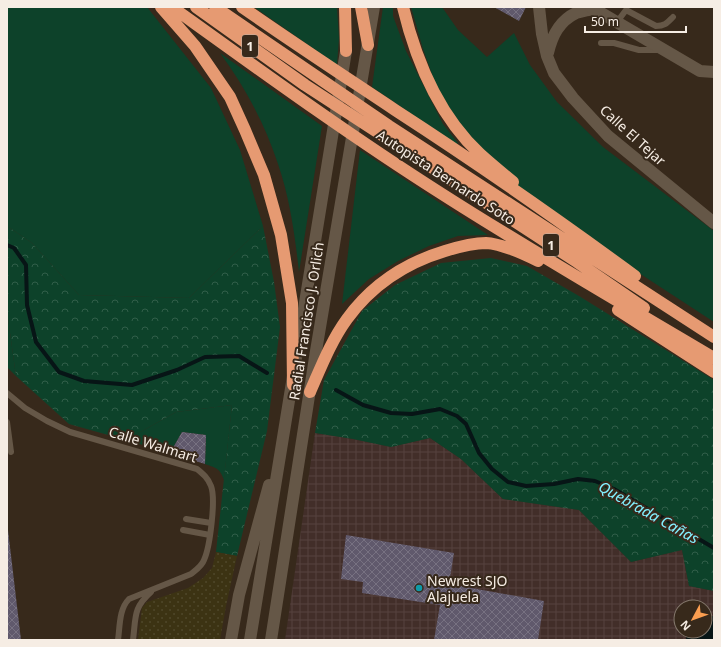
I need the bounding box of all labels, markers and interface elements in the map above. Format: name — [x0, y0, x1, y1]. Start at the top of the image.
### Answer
scale bar — [585, 8, 686, 34]
text: 50 m — [591, 13, 619, 30]
road number: 1 — [242, 35, 258, 57]
street label: Calle El Tejar — [596, 100, 670, 170]
street label: Autopista Bernardo Soto — [373, 125, 519, 229]
road number: 1 — [543, 234, 559, 256]
street label: Radial Francisco J. Orlich — [284, 241, 328, 401]
street label: Calle Walmart — [106, 422, 200, 466]
water label: Quebrada Cañas — [595, 476, 703, 548]
place label: Newrest SJO Alajuela — [427, 571, 508, 606]
marker: Newrest SJO Alajuela — [414, 583, 424, 593]
north arrow — [673, 599, 713, 639]
text: N — [676, 618, 694, 634]

